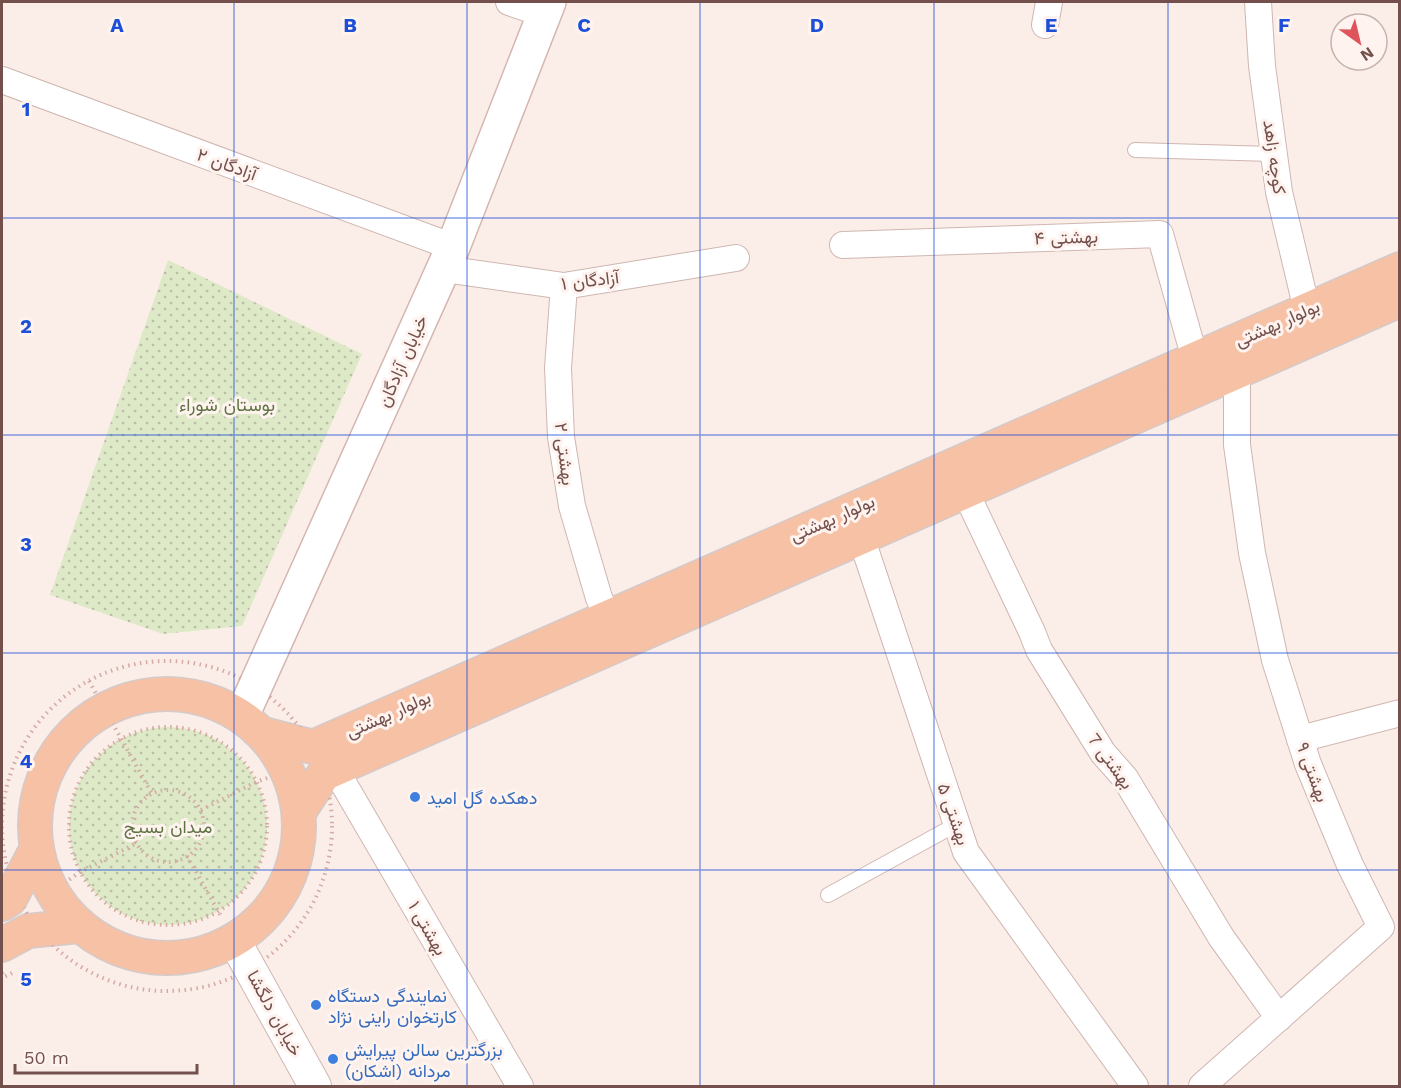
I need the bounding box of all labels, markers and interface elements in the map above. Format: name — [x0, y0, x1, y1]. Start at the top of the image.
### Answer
north arrow — [1329, 12, 1389, 72]
text: A — [110, 13, 124, 37]
text: B — [343, 13, 357, 37]
text: C — [577, 13, 591, 37]
text: D — [810, 13, 824, 37]
text: E — [1045, 13, 1057, 37]
text: F — [1278, 13, 1290, 37]
text: N — [1357, 43, 1377, 65]
text: 1 — [22, 97, 30, 121]
street label: کوچه زاهد — [1257, 119, 1291, 196]
street label: آزادگان ۲ — [194, 144, 261, 186]
street label: بهشتی ۴ — [1034, 225, 1098, 250]
street label: آزادگان ۱ — [560, 266, 622, 295]
street label: بولوار بهشتی — [1231, 295, 1323, 352]
street label: خیابان آزادگان — [372, 312, 432, 411]
text: 2 — [20, 314, 32, 338]
park label: بوستان شوراء — [179, 394, 275, 416]
street label: بهشتی ۲ — [550, 421, 579, 487]
street label: بولوار بهشتی — [786, 490, 878, 547]
text: 3 — [20, 532, 32, 556]
street label: بولوار بهشتی — [342, 686, 434, 743]
street label: بهشتی 7 — [1083, 729, 1138, 794]
street label: بهشتی ۹ — [1292, 739, 1334, 805]
text: 4 — [20, 749, 33, 773]
street label: بهشتی ۵ — [933, 780, 974, 848]
place label: دهکده گل امید — [427, 787, 537, 809]
marker: دهکده گل امید — [408, 790, 422, 804]
park label: میدان بسیج — [124, 816, 212, 839]
street label: بهشتی ۱ — [403, 897, 452, 959]
text: 5 — [20, 967, 32, 991]
street label: خیابان دلگشا — [243, 967, 307, 1059]
place label: نمایندگی دستگاه کارتخوان راینی نژاد — [328, 985, 457, 1028]
marker: نمایندگی دستگاه کارتخوان راینی نژاد — [309, 998, 323, 1012]
scale bar — [15, 1037, 196, 1075]
place label: بزرگترین سالن پیرایش مردانه (اشکان) — [345, 1039, 503, 1082]
text: 50 m — [24, 1047, 69, 1068]
marker: بزرگترین سالن پیرایش مردانه (اشکان) — [326, 1052, 340, 1066]

